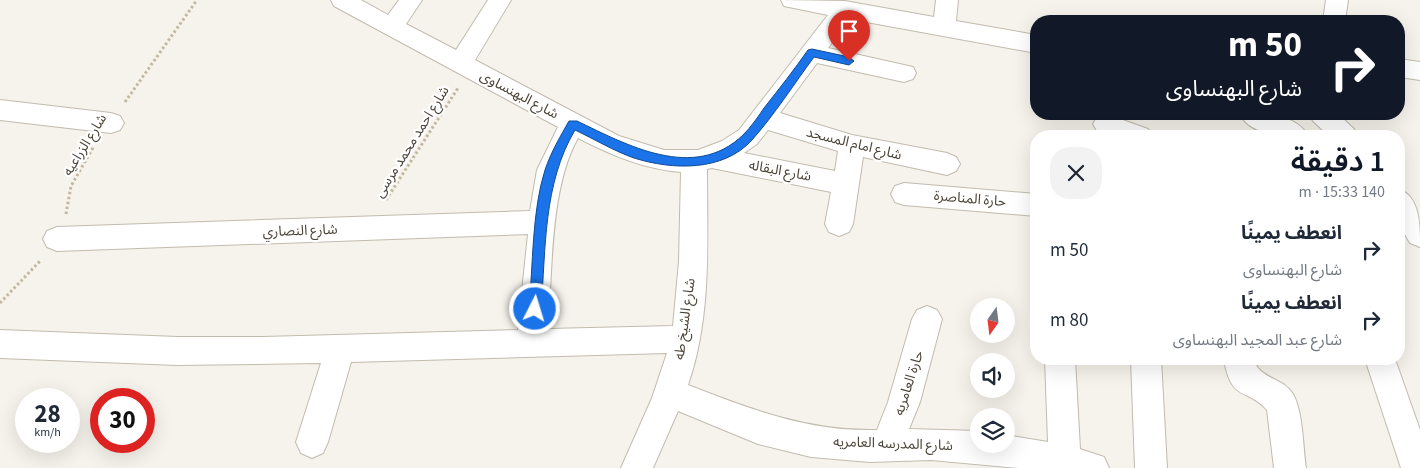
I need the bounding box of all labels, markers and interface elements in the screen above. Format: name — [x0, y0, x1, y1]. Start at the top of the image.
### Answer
pin — [828, 10, 870, 61]
icon: arrive — [835, 17, 863, 45]
text: 50 m — [1228, 20, 1302, 70]
icon: right — [1320, 35, 1385, 100]
street label: شارع البهنساوى — [476, 66, 562, 124]
text: شارع البهنساوى — [1166, 73, 1302, 105]
street label: شارع احمد محمد مرسى — [370, 82, 455, 202]
street label: شارع الزراعيه — [58, 110, 112, 180]
street label: شارع امام المسجد — [804, 122, 904, 166]
text: 1 دقيقة — [1291, 140, 1385, 183]
button: close — [1050, 147, 1102, 199]
street label: شارع البقاله — [747, 155, 813, 187]
text: 140 m · 15:33 — [1298, 181, 1385, 203]
street label: حارة المناصرة — [933, 186, 1007, 212]
street label: شارع النصاري — [262, 220, 338, 243]
text: انعطف يمينًا — [1241, 220, 1342, 247]
icon: right — [1357, 236, 1385, 264]
text: 50 m — [1050, 237, 1088, 264]
text: شارع البهنساوى — [1243, 259, 1342, 281]
street label: شارع الشيخ طه — [669, 277, 701, 361]
position arrow — [508, 282, 560, 334]
text: انعطف يمينًا — [1241, 290, 1342, 317]
north arrow — [970, 298, 1015, 342]
map controls — [970, 298, 1015, 453]
icon: right — [1357, 306, 1385, 334]
text: 80 m — [1050, 307, 1088, 334]
text: شارع عبد المجيد البهنساوى — [1173, 329, 1342, 351]
street label: حارة العامريه — [889, 348, 929, 418]
button: sound — [970, 353, 1015, 398]
speed limit sign: 30 — [90, 388, 155, 453]
text: 28 — [34, 396, 61, 432]
button: layers — [970, 408, 1015, 453]
text: km/h — [34, 424, 61, 441]
street label: شارع المدرسه العامريه — [833, 432, 953, 456]

